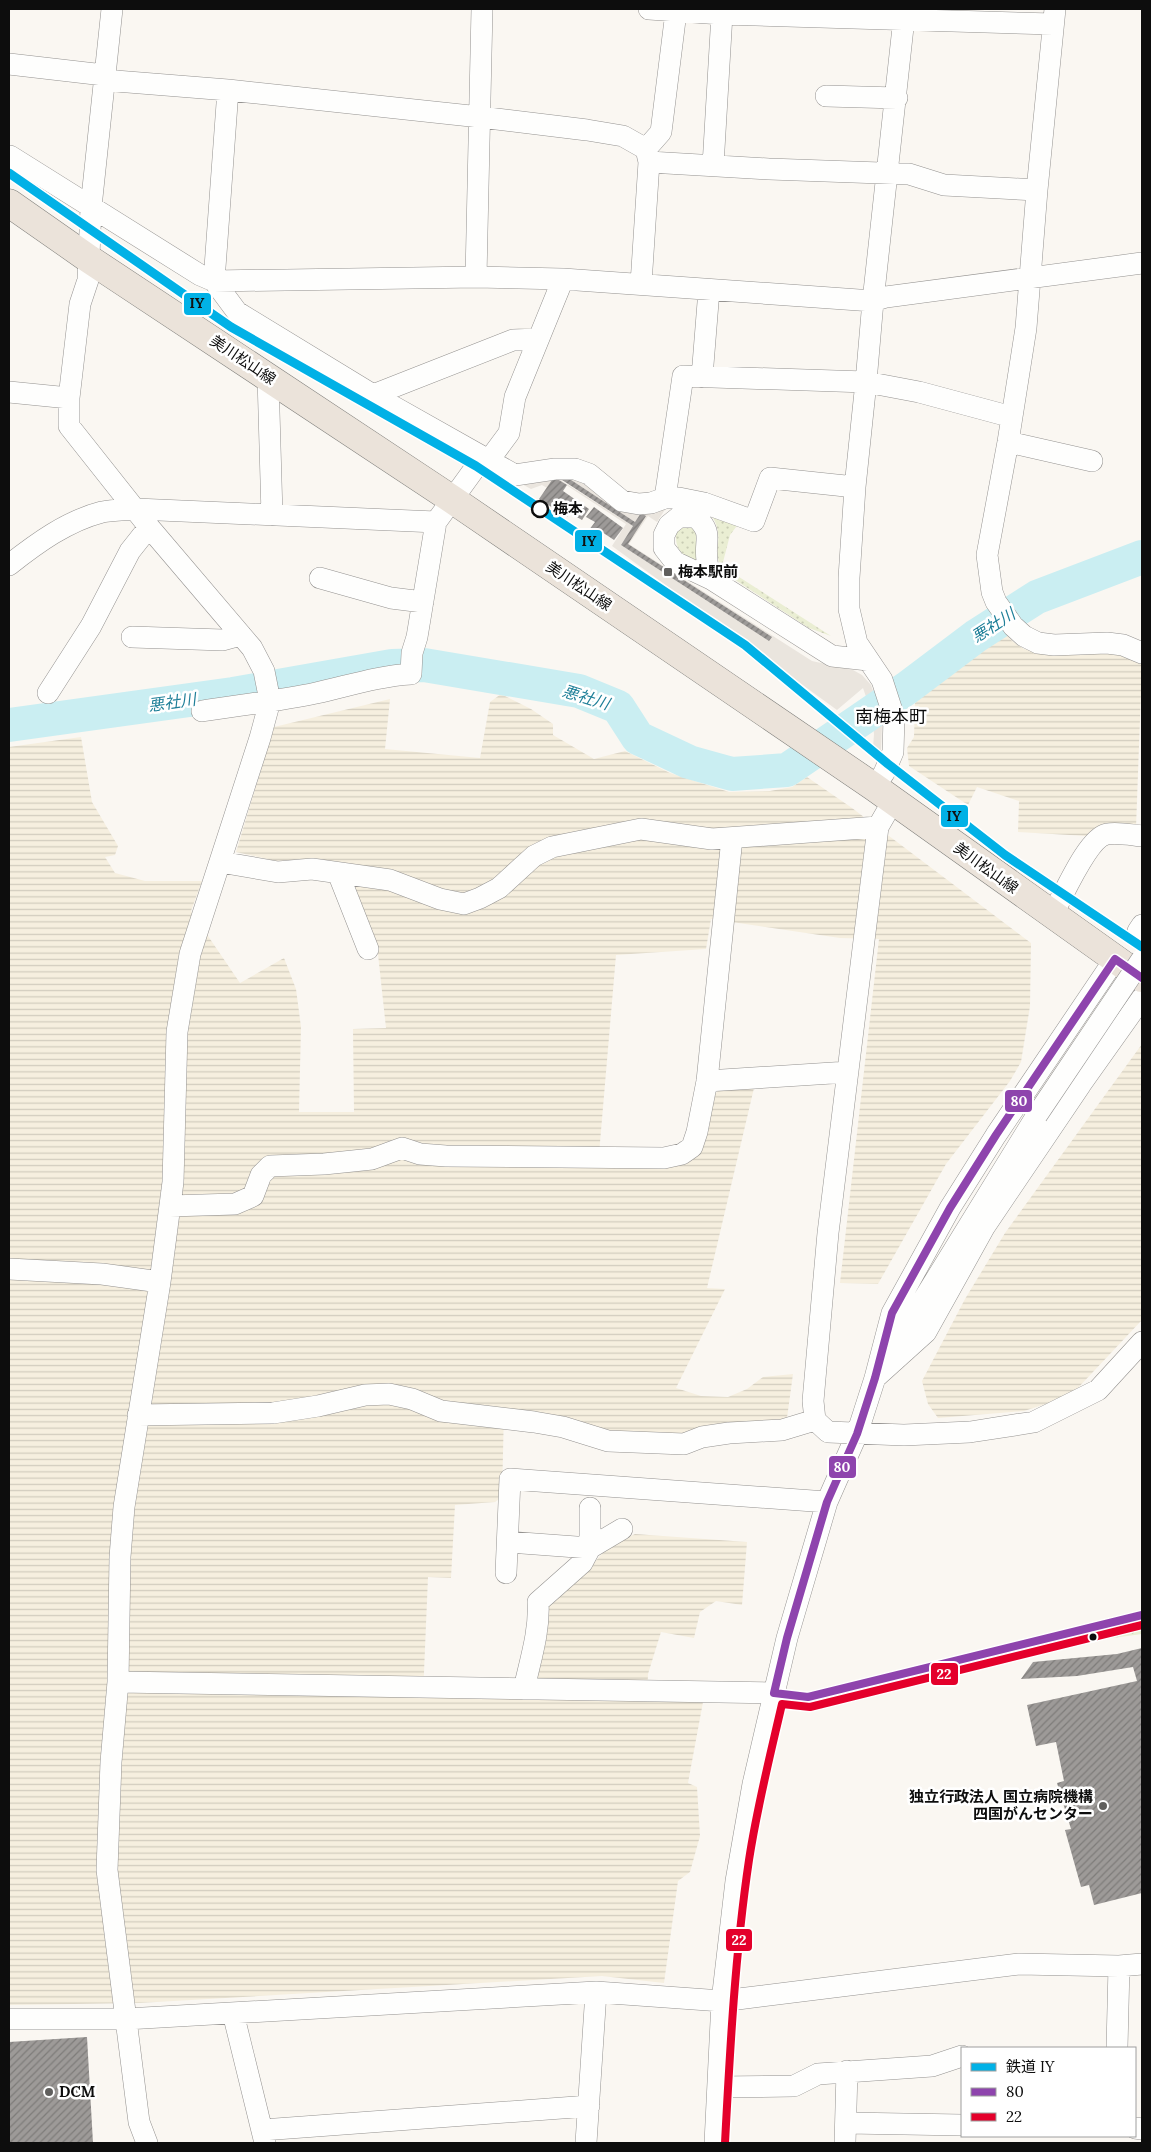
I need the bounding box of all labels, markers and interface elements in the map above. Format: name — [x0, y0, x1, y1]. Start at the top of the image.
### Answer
line badge: IY — [183, 292, 212, 316]
text: IY — [190, 294, 205, 312]
street label: 美川松山線 — [207, 331, 280, 388]
place label: 梅本 — [553, 499, 583, 518]
marker: 梅本 — [531, 500, 549, 518]
line badge: IY — [574, 529, 603, 553]
text: IY — [582, 532, 597, 550]
street label: 美川松山線 — [543, 557, 616, 614]
place label: 梅本駅前 — [678, 562, 738, 581]
marker: 梅本駅前 — [662, 566, 674, 578]
water label: 悪社川 — [967, 602, 1020, 646]
water label: 悪社川 — [560, 680, 614, 714]
water label: 悪社川 — [147, 688, 199, 715]
district label: 南梅本町 — [855, 705, 927, 728]
line badge: IY — [940, 804, 969, 828]
text: IY — [947, 807, 962, 825]
street label: 美川松山線 — [950, 838, 1022, 897]
line badge: 80 — [1004, 1089, 1033, 1113]
text: 80 — [1011, 1092, 1028, 1110]
line badge: 80 — [828, 1455, 857, 1479]
text: 80 — [834, 1458, 851, 1476]
unlabelled marker — [1088, 1632, 1098, 1642]
line badge: 22 — [930, 1662, 959, 1686]
text: 22 — [937, 1665, 951, 1683]
place label: 独立行政法人 国立病院機構 四国がんセンター — [909, 1787, 1093, 1823]
marker: 独立行政法人 国立病院機構 四国がんセンター — [1097, 1800, 1109, 1812]
line badge: 22 — [725, 1928, 753, 1952]
text: 22 — [732, 1931, 746, 1949]
legend — [961, 2047, 1136, 2137]
text: 鉄道 IY — [1006, 2057, 1055, 2076]
place label: DCM — [59, 2082, 95, 2101]
text: 80 — [1006, 2082, 1024, 2101]
marker: DCM — [43, 2086, 55, 2098]
text: 22 — [1006, 2107, 1022, 2126]

